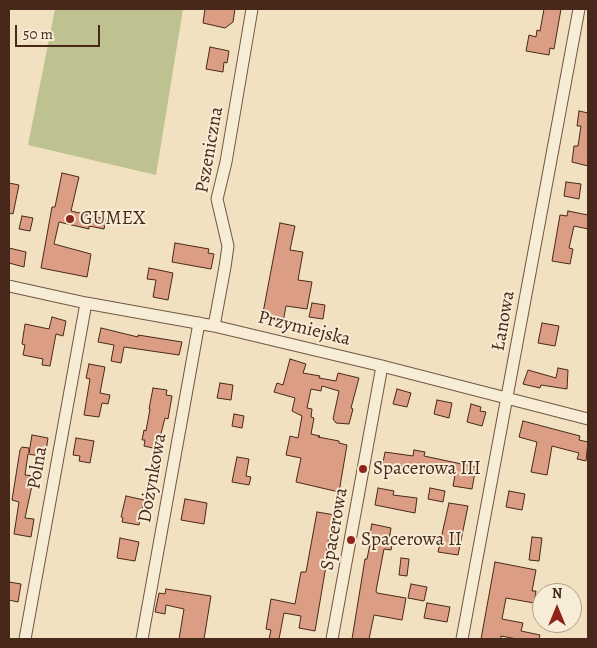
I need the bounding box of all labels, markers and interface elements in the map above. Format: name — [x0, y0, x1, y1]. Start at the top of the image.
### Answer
scale bar — [18, 15, 102, 47]
text: 50 m — [23, 24, 53, 44]
street label: Pszeniczna — [191, 105, 229, 195]
place label: GUMEX — [80, 208, 145, 230]
marker: GUMEX — [64, 213, 76, 225]
street label: Łanowa — [487, 289, 521, 353]
street label: Przymiejska — [255, 306, 353, 352]
street label: Dożynkowa — [134, 431, 172, 525]
street label: Polna — [23, 445, 53, 491]
place label: Spacerowa III — [373, 458, 481, 480]
marker: Spacerowa III — [357, 463, 369, 475]
street label: Spacerowa — [317, 486, 353, 572]
place label: Spacerowa II — [361, 529, 462, 551]
marker: Spacerowa II — [345, 534, 357, 546]
north arrow — [532, 583, 582, 633]
text: N — [552, 584, 562, 603]

